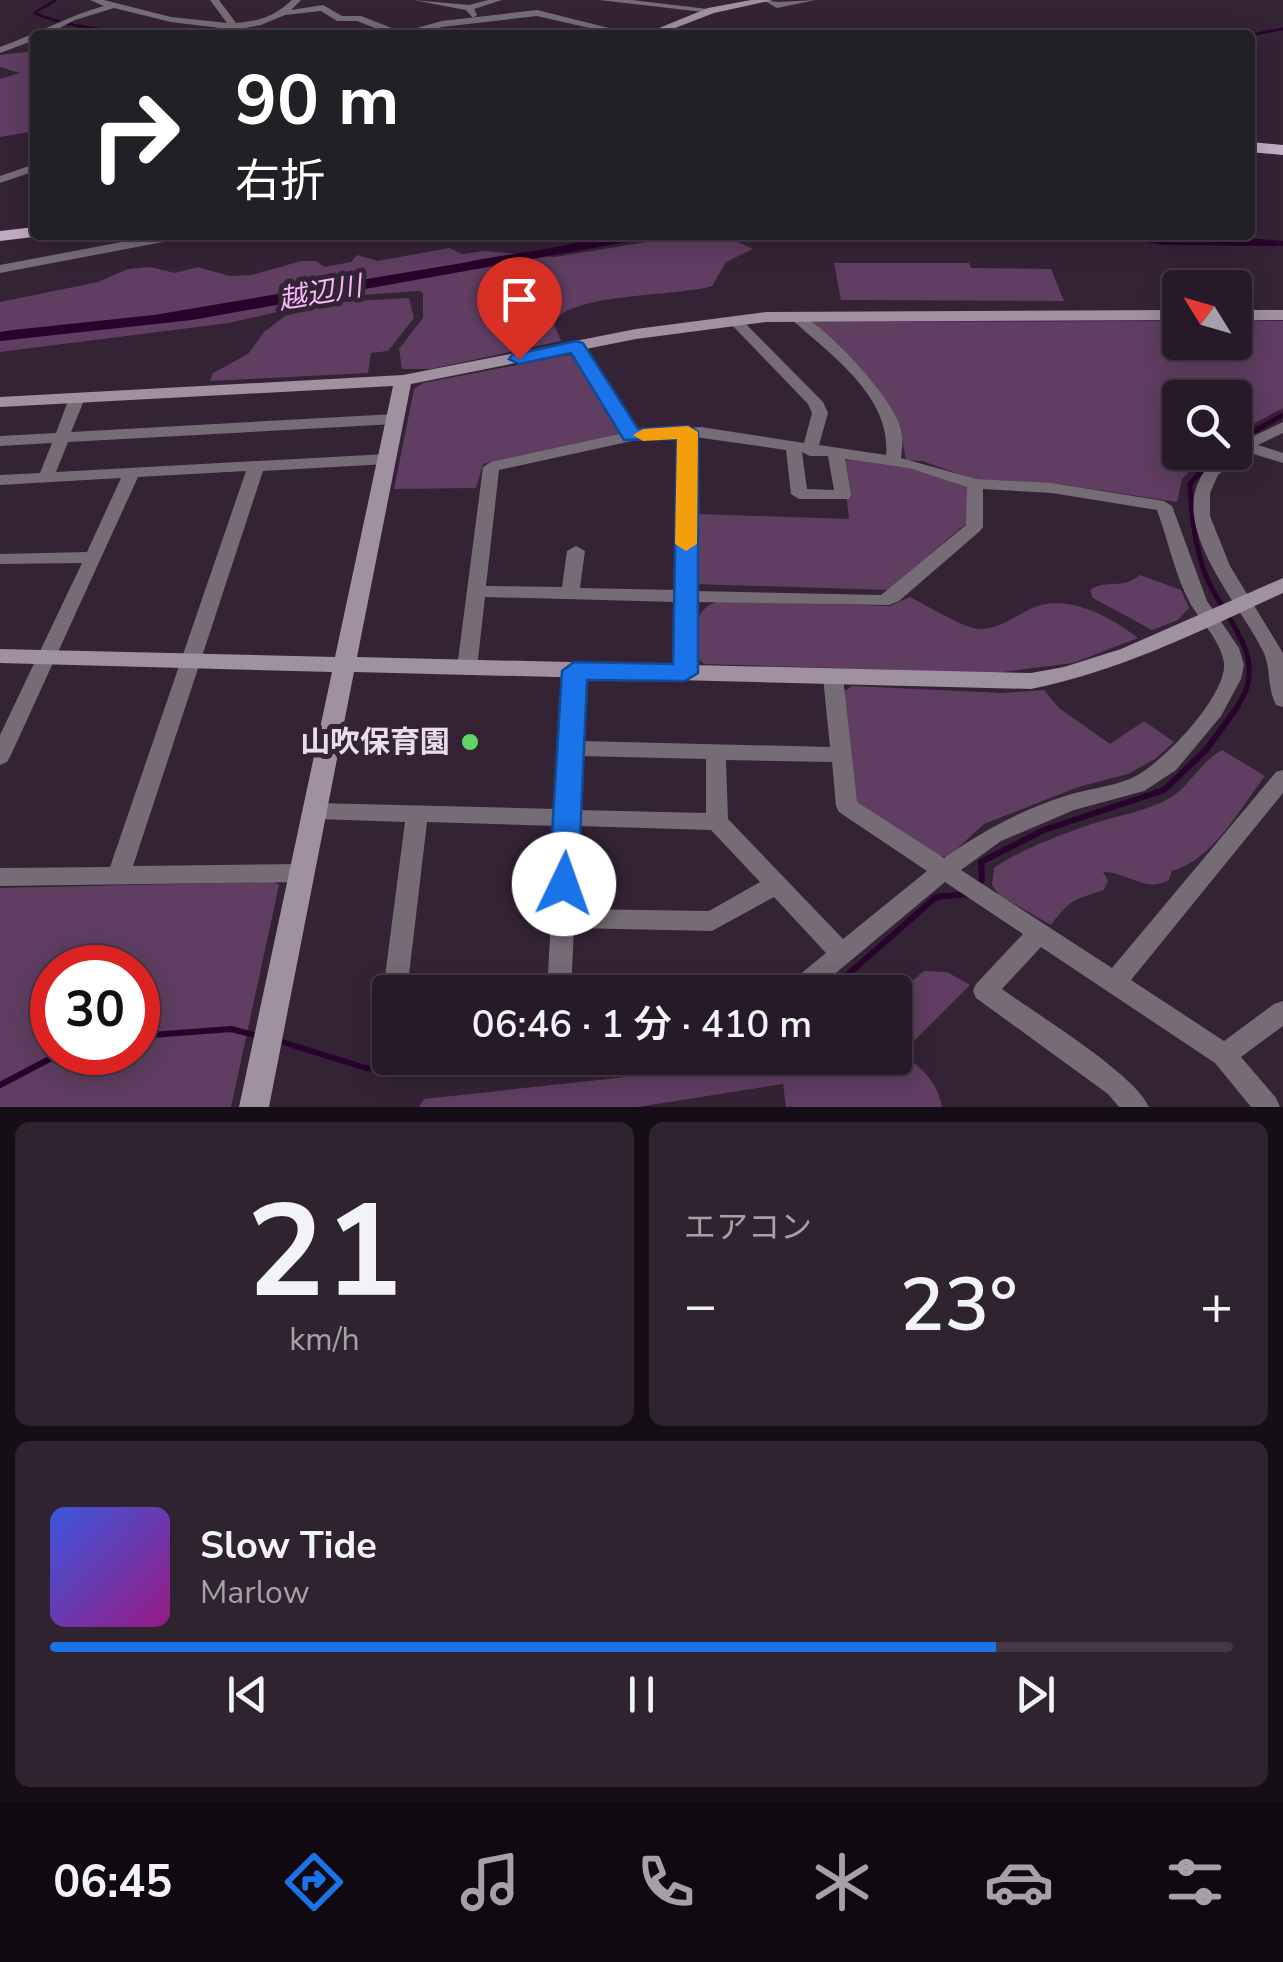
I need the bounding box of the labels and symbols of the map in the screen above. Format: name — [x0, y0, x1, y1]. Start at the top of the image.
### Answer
pin — [477, 257, 562, 360]
water label: 越辺川 — [276, 266, 368, 319]
north arrow — [1162, 270, 1252, 360]
place label: 山吹保育園 — [300, 722, 450, 763]
marker: 山吹保育園 — [459, 731, 481, 753]
position arrow — [512, 832, 616, 936]
speed limit sign: 30 — [30, 945, 160, 1075]

